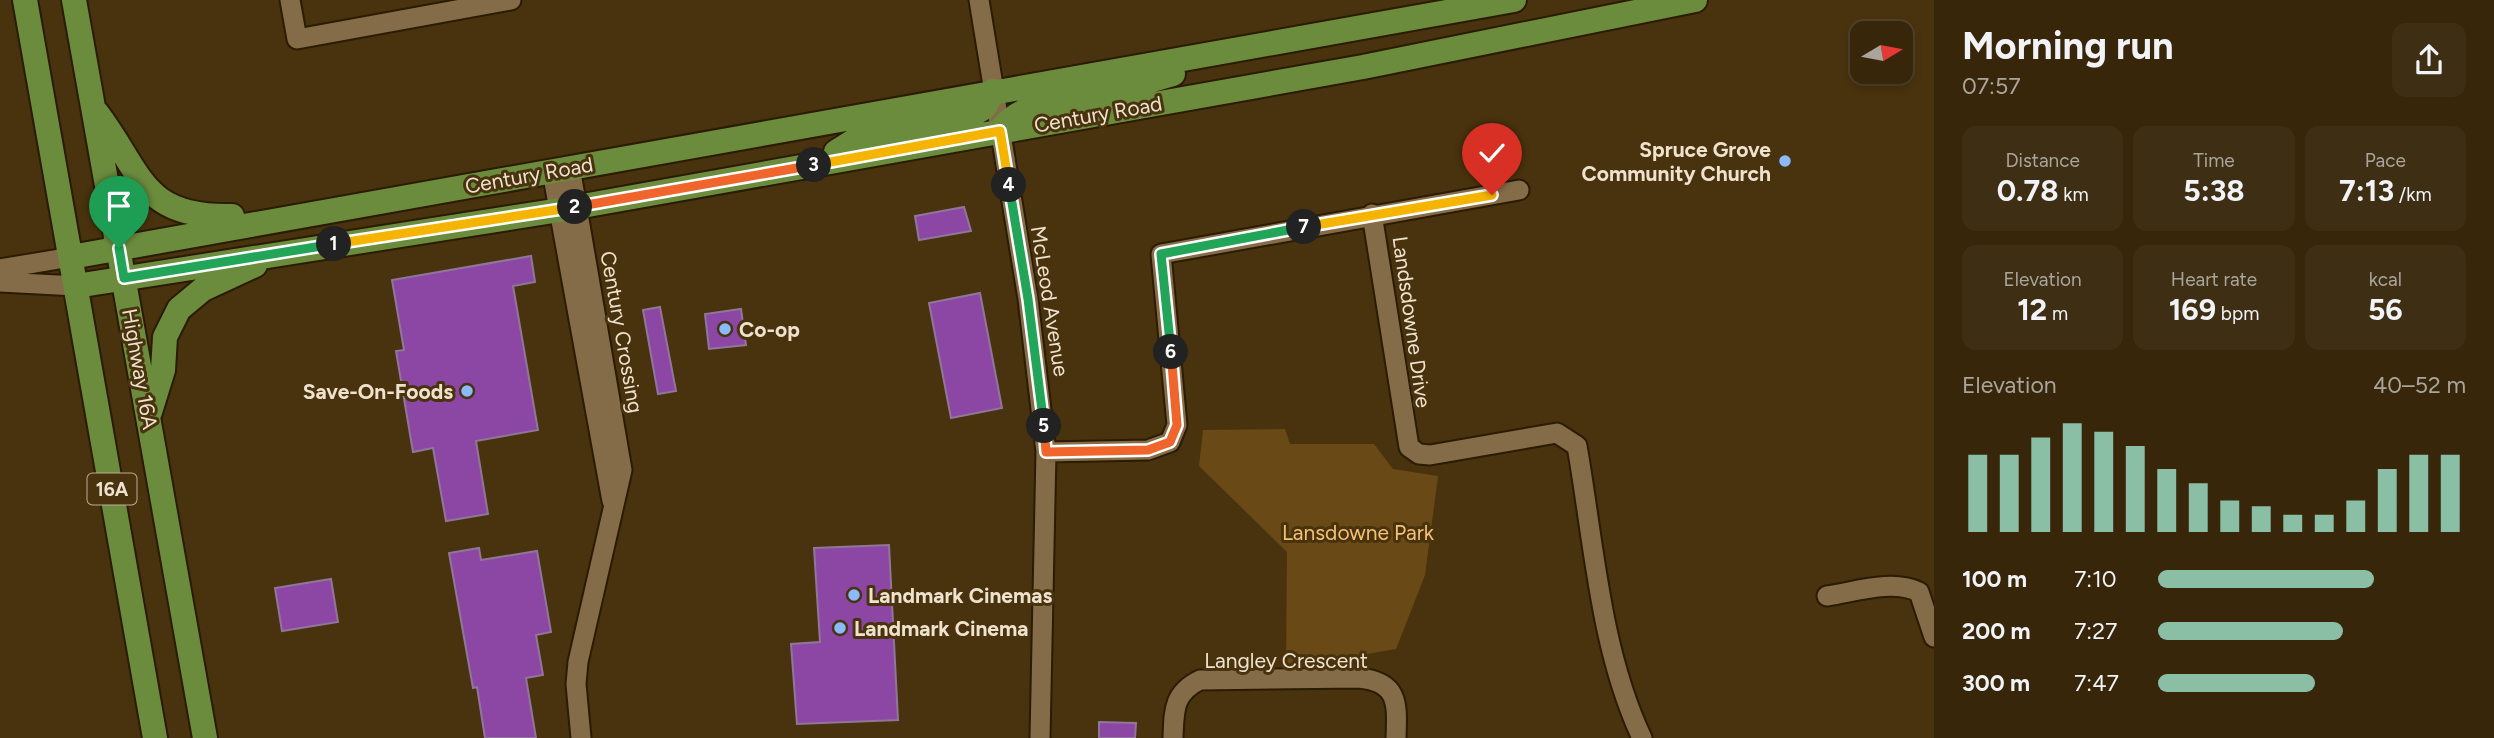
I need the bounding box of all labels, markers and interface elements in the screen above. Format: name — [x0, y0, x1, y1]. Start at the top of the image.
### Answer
north arrow — [1850, 21, 1913, 84]
map controls — [1850, 21, 1913, 84]
text: Morning run — [1962, 23, 2174, 69]
button: share — [2392, 23, 2466, 97]
text: 07:57 — [1962, 72, 2021, 100]
street label: Century Road — [1032, 90, 1164, 138]
pin — [1462, 123, 1522, 195]
icon: check — [1473, 134, 1511, 172]
place label: Spruce Grove Community Church — [1582, 137, 1771, 186]
pin: 3 — [796, 148, 832, 182]
text: Distance — [2005, 149, 2080, 172]
text: Time — [2193, 149, 2235, 172]
text: Pace — [2365, 149, 2406, 172]
street label: Century Road — [463, 151, 595, 199]
text: 3 — [808, 153, 819, 176]
marker: Spruce Grove Community Church — [1777, 153, 1793, 169]
pin: 4 — [992, 168, 1026, 202]
text: 0.78 — [1997, 172, 2059, 209]
text: 5:38 — [2183, 172, 2245, 209]
text: 7:13 — [2339, 172, 2394, 209]
text: 4 — [1002, 173, 1015, 196]
pin — [89, 176, 149, 248]
text: km — [2059, 183, 2089, 206]
text: /km — [2394, 183, 2432, 206]
icon: arrive — [100, 187, 138, 225]
pin: 2 — [558, 190, 592, 224]
text: 2 — [569, 195, 580, 218]
pin: 7 — [1286, 210, 1322, 244]
text: 7 — [1298, 215, 1309, 238]
street label: McLeod Avenue — [1026, 224, 1074, 378]
pin: 1 — [316, 226, 352, 262]
text: 1 — [329, 232, 338, 255]
street label: Landsdowne Drive — [1388, 235, 1436, 409]
street label: Century Crossing — [595, 249, 649, 415]
text: Elevation — [2004, 268, 2082, 291]
text: Heart rate — [2171, 268, 2257, 291]
text: kcal — [2369, 268, 2402, 291]
text: 12 — [2017, 291, 2047, 328]
text: 169 — [2169, 291, 2216, 328]
text: 56 — [2368, 291, 2403, 328]
text: m — [2047, 302, 2068, 325]
text: bpm — [2216, 302, 2259, 325]
street label: Highway 16A — [117, 307, 163, 431]
place label: Co-op — [739, 317, 800, 342]
marker: Co-op — [717, 321, 733, 337]
pin: 6 — [1154, 334, 1188, 370]
text: 6 — [1165, 340, 1176, 363]
text: Elevation — [1962, 371, 2057, 399]
text: 40–52 m — [2373, 371, 2466, 399]
place label: Save-On-Foods — [303, 379, 453, 404]
marker: Save-On-Foods — [459, 383, 475, 399]
pin: 5 — [1026, 408, 1062, 444]
text: 5 — [1038, 414, 1049, 437]
road number: 16A — [88, 474, 136, 504]
park label: Lansdowne Park — [1282, 520, 1435, 545]
text: 100 m — [1962, 565, 2027, 593]
text: 7:10 — [2074, 565, 2116, 593]
place label: Landmark Cinemas — [868, 583, 1052, 608]
marker: Landmark Cinemas — [846, 587, 862, 603]
place label: Landmark Cinema — [854, 616, 1028, 641]
text: 200 m — [1962, 617, 2031, 645]
text: 7:27 — [2074, 617, 2117, 645]
marker: Landmark Cinema — [832, 620, 848, 636]
street label: Langley Crescent — [1204, 648, 1368, 673]
text: 300 m — [1962, 669, 2030, 697]
text: 7:47 — [2074, 669, 2119, 697]

